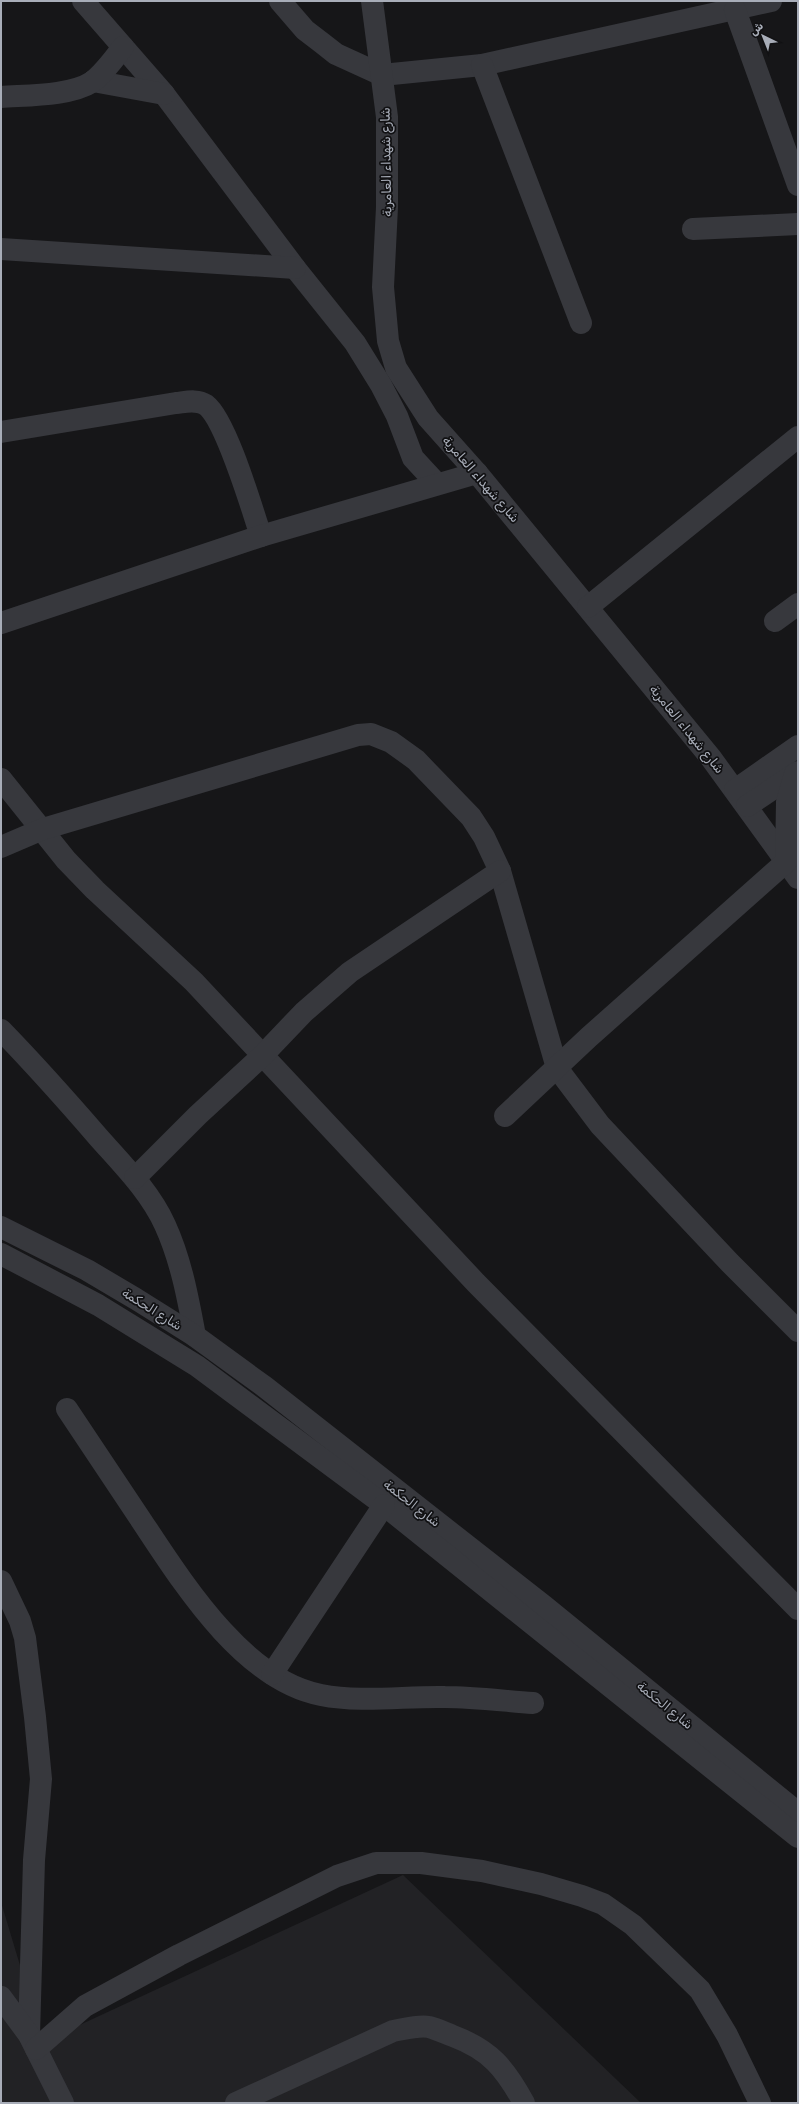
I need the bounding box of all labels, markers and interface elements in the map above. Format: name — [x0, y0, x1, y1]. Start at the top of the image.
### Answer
north arrow — [743, 16, 783, 56]
text: ش — [747, 20, 766, 39]
street label: شارع شهداء العامرية — [378, 107, 396, 217]
street label: شارع شهداء العامرية — [438, 433, 523, 527]
street label: شارع شهداء العامرية — [645, 682, 727, 778]
street label: شارع الحكمة — [118, 1285, 185, 1335]
street label: شارع الحكمة — [379, 1476, 443, 1531]
street label: شارع الحكمة — [633, 1678, 696, 1734]

